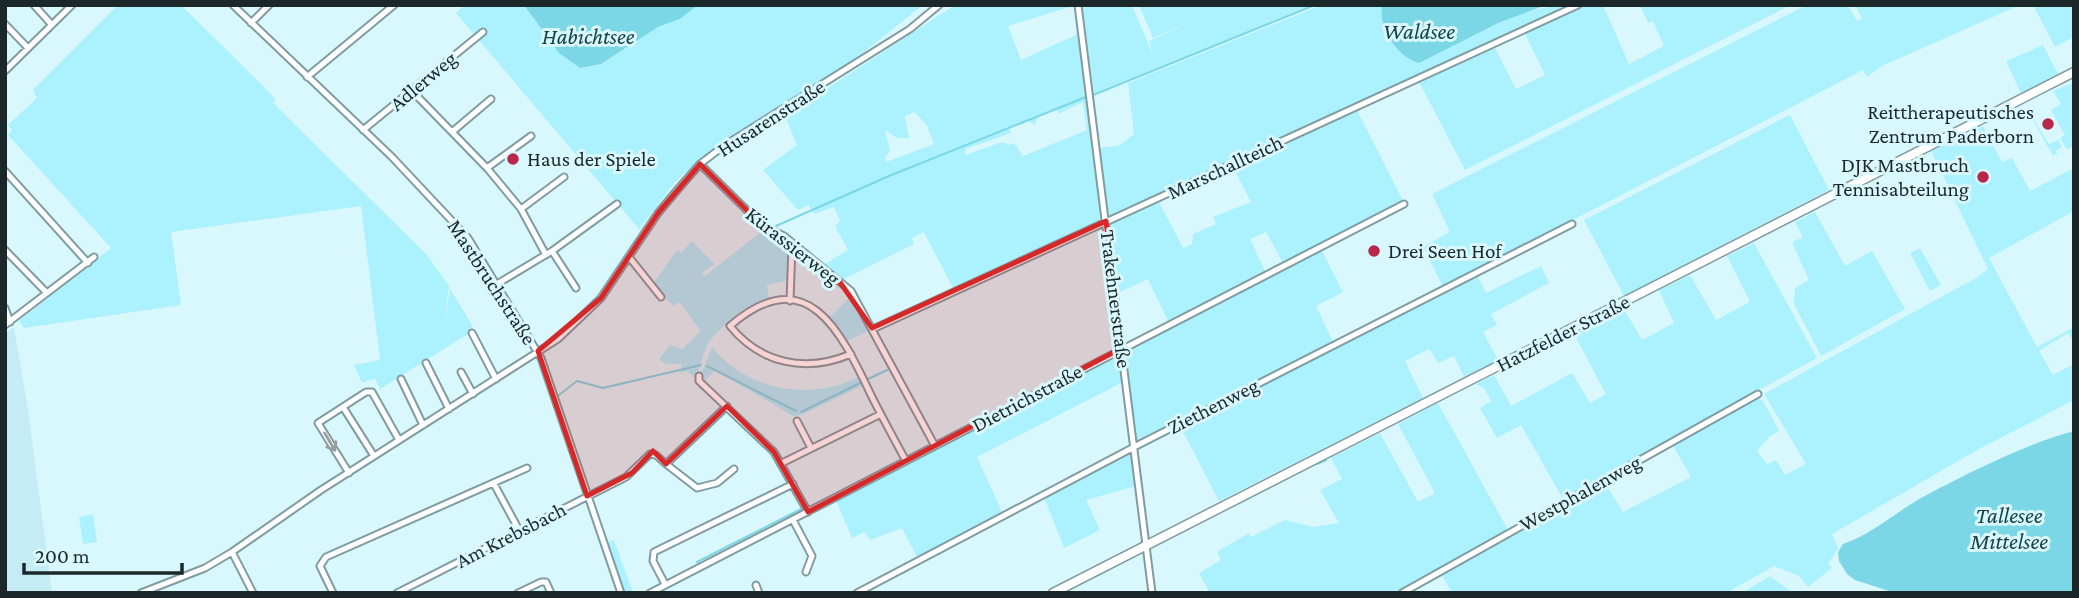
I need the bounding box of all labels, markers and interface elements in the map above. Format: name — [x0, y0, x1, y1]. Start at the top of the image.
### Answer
water label: Waldsee — [1383, 18, 1455, 44]
water label: Habichtsee — [542, 23, 635, 49]
street label: Adlerweg — [385, 46, 461, 116]
street label: Husarenstraße — [713, 74, 829, 162]
place label: Reittherapeutisches Zentrum Paderborn — [1867, 100, 2034, 148]
marker: Reittherapeutisches Zentrum Paderborn — [2040, 116, 2056, 132]
street label: Marschallteich — [1163, 130, 1287, 204]
place label: Haus der Spiele — [527, 147, 656, 171]
marker: Haus der Spiele — [505, 151, 521, 167]
place label: DJK Mastbruch Tennisabteilung — [1833, 153, 1969, 201]
marker: DJK Mastbruch Tennisabteilung — [1975, 169, 1991, 185]
street label: Kürassierweg — [741, 202, 845, 290]
street label: Mastbruchstraße — [443, 215, 541, 349]
street label: Trakehnerstraße — [1096, 228, 1136, 370]
place label: Drei Seen Hof — [1388, 239, 1503, 263]
marker: Drei Seen Hof — [1366, 243, 1382, 259]
street label: Hatzfelder Straße — [1492, 289, 1634, 377]
street label: Dietrichstraße — [968, 359, 1086, 437]
street label: Ziethenweg — [1163, 373, 1263, 439]
one-way arrow — [323, 431, 337, 451]
street label: Westphalenweg — [1515, 450, 1645, 536]
street label: Am Krebsbach — [452, 497, 570, 573]
water label: Tallesee Mittelsee — [1969, 502, 2048, 554]
scale bar — [24, 532, 182, 576]
text: 200 m — [35, 544, 90, 568]

